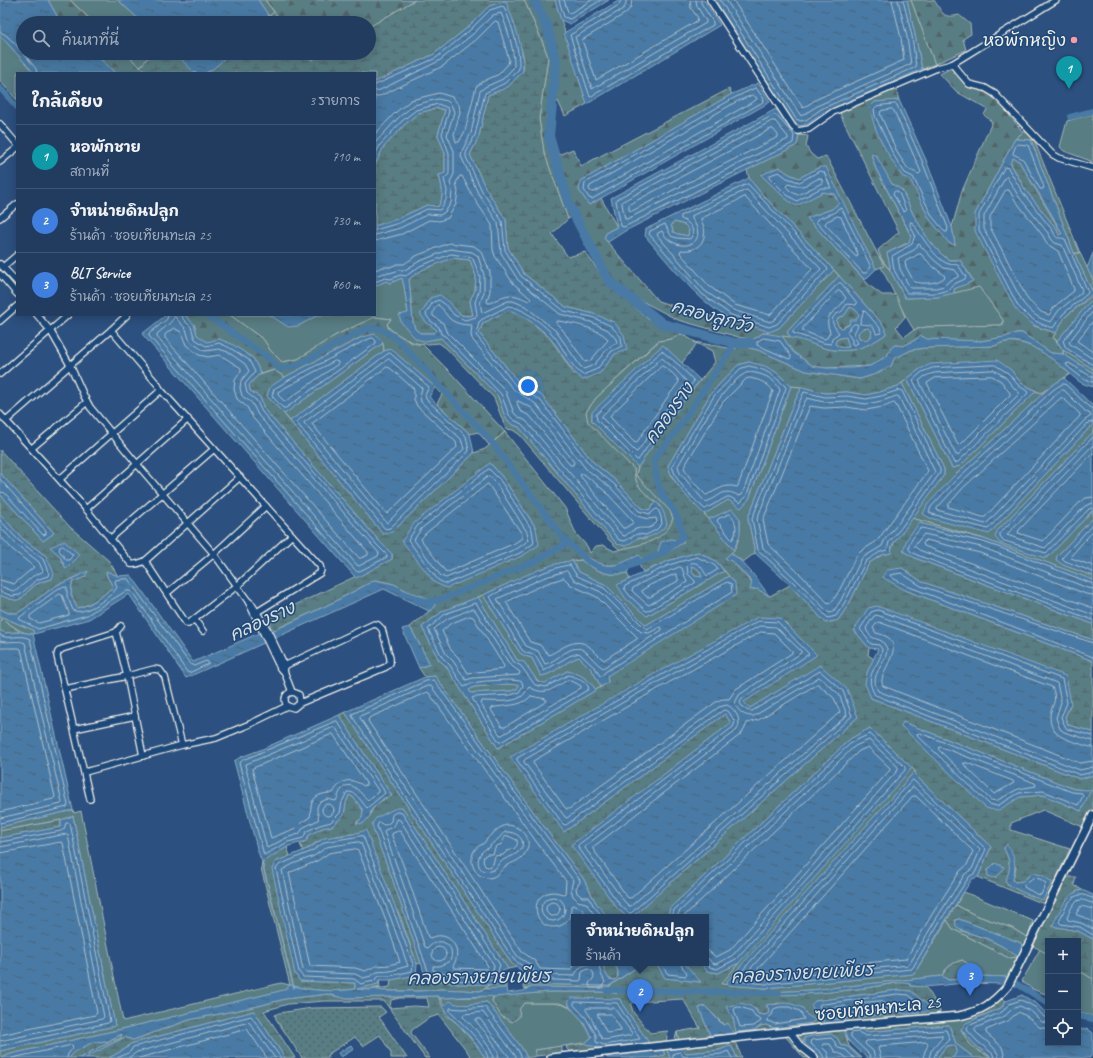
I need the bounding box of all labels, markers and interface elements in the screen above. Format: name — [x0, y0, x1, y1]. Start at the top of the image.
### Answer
search box — [16, 16, 376, 60]
icon: search — [30, 27, 52, 49]
place label: หอพักหญิง — [983, 30, 1066, 51]
text: ค้นหาที่นี่ — [62, 31, 119, 50]
marker: หอพักหญิง — [1069, 35, 1079, 45]
pin: 1 — [1056, 56, 1082, 89]
text: ใกล้เคียง — [32, 91, 103, 112]
text: 3 รายการ — [309, 93, 360, 109]
text: หอพักชาย — [70, 138, 141, 157]
text: 1 — [42, 149, 48, 165]
text: 710 m — [332, 149, 360, 165]
text: สถานที่ — [70, 164, 109, 180]
text: จำหน่ายดินปลูก — [70, 202, 179, 221]
text: 2 — [42, 213, 48, 229]
text: 730 m — [332, 213, 360, 229]
text: ร้านค้า · ซอยเทียนทะเล 25 — [70, 228, 211, 244]
text: BLT Service — [70, 264, 130, 283]
text: 3 — [42, 277, 48, 293]
text: 860 m — [332, 277, 360, 293]
text: ร้านค้า · ซอยเทียนทะเล 25 — [70, 289, 211, 305]
water label: คลองลูกวัว — [669, 295, 757, 340]
your location — [518, 376, 538, 396]
water label: คลองราง — [640, 377, 699, 448]
water label: คลองราง — [226, 596, 300, 646]
popup — [571, 914, 709, 966]
text: จำหน่ายดินปลูก — [586, 922, 694, 941]
map controls — [1045, 938, 1081, 1046]
button: + — [1045, 938, 1081, 974]
text: ร้านค้า — [586, 948, 621, 964]
water label: คลองรางยายเพียร — [730, 958, 876, 988]
pin: 3 — [957, 963, 983, 996]
water label: คลองรางยายเพียร — [408, 965, 552, 989]
button: − — [1045, 974, 1081, 1010]
pin: 2 — [627, 979, 653, 1012]
street label: ซอยเทียนทะเล 25 — [814, 991, 943, 1026]
button: locate — [1045, 1010, 1081, 1046]

